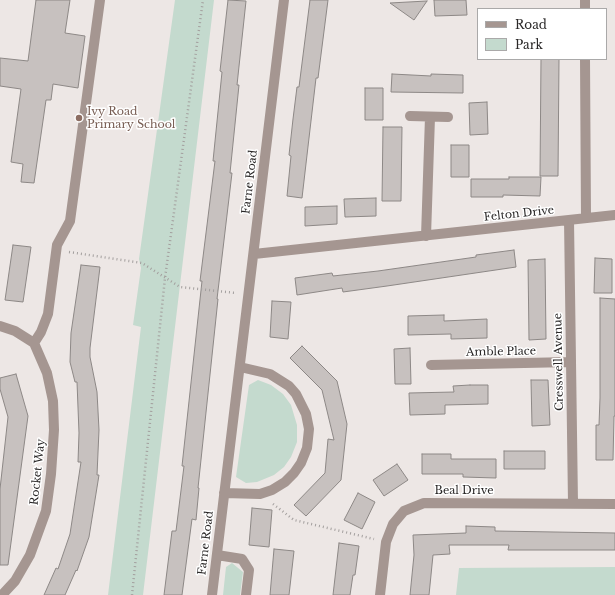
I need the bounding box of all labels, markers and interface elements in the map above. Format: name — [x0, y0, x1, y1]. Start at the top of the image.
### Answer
legend — [477, 8, 607, 60]
text: Road — [515, 17, 547, 32]
text: Park — [515, 37, 543, 52]
place label: Ivy Road Primary School — [87, 105, 175, 131]
marker: Ivy Road Primary School — [74, 113, 84, 123]
street label: Farne Road — [240, 149, 260, 215]
street label: Felton Drive — [483, 204, 555, 224]
street label: Cresswell Avenue — [552, 313, 566, 411]
street label: Amble Place — [466, 345, 536, 359]
street label: Rocket Way — [28, 438, 48, 506]
street label: Beal Drive — [434, 484, 494, 498]
street label: Farne Road — [196, 510, 216, 576]

